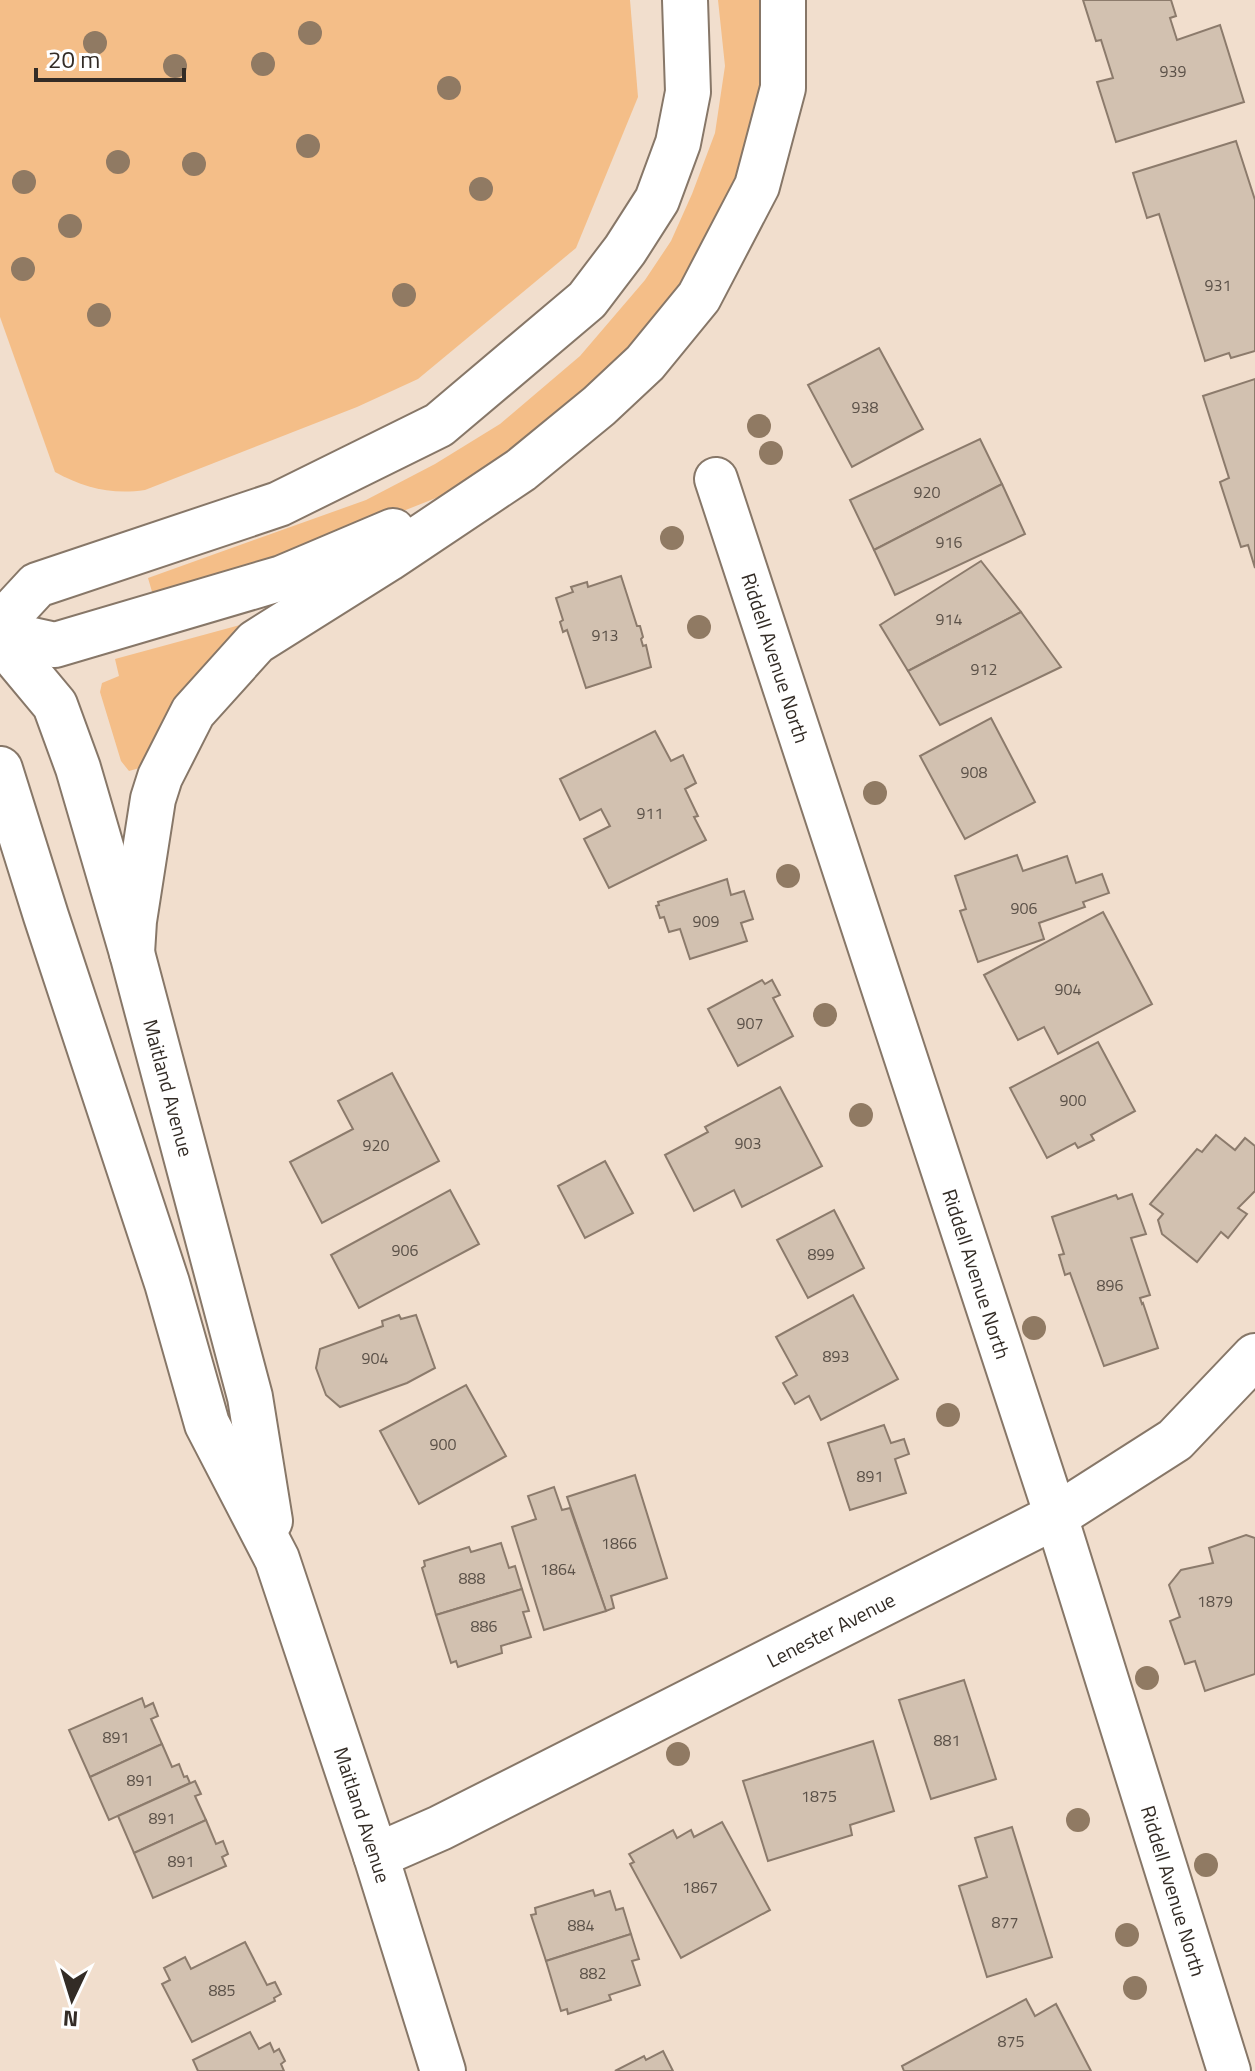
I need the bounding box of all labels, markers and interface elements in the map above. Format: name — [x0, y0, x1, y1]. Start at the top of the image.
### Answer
scale bar — [36, 32, 184, 82]
text: 20 m — [48, 41, 100, 77]
house number: 939 — [1160, 59, 1186, 83]
house number: 931 — [1205, 273, 1231, 297]
house number: 938 — [852, 395, 878, 419]
house number: 920 — [914, 480, 940, 504]
house number: 916 — [936, 530, 962, 554]
street label: Riddell Avenue North — [733, 569, 818, 747]
house number: 914 — [936, 607, 962, 631]
house number: 913 — [592, 623, 618, 647]
house number: 912 — [971, 657, 997, 681]
house number: 908 — [961, 760, 987, 784]
house number: 911 — [637, 801, 663, 825]
house number: 906 — [1011, 896, 1037, 920]
house number: 909 — [693, 909, 719, 933]
house number: 904 — [1055, 977, 1081, 1001]
house number: 907 — [737, 1011, 763, 1035]
street label: Maitland Avenue — [135, 1016, 202, 1160]
house number: 900 — [1060, 1088, 1086, 1112]
house number: 903 — [735, 1131, 761, 1155]
house number: 920 — [363, 1133, 389, 1157]
street label: Riddell Avenue North — [934, 1185, 1019, 1363]
house number: 906 — [392, 1238, 418, 1262]
house number: 899 — [808, 1242, 834, 1266]
house number: 896 — [1097, 1273, 1123, 1297]
house number: 893 — [823, 1344, 849, 1368]
house number: 904 — [362, 1346, 388, 1370]
house number: 900 — [430, 1432, 456, 1456]
house number: 891 — [857, 1464, 883, 1488]
house number: 1866 — [601, 1531, 637, 1555]
house number: 1864 — [540, 1557, 576, 1581]
house number: 888 — [459, 1566, 485, 1590]
street label: Lenester Avenue — [761, 1584, 901, 1675]
house number: 1879 — [1197, 1589, 1233, 1613]
house number: 886 — [471, 1614, 497, 1638]
house number: 891 — [103, 1725, 129, 1749]
house number: 881 — [934, 1728, 960, 1752]
street label: Maitland Avenue — [326, 1743, 399, 1887]
house number: 891 — [127, 1768, 153, 1792]
house number: 1875 — [801, 1784, 837, 1808]
street label: Riddell Avenue North — [1133, 1802, 1214, 1980]
house number: 891 — [149, 1806, 175, 1830]
house number: 891 — [168, 1849, 194, 1873]
house number: 1867 — [682, 1875, 718, 1899]
house number: 877 — [992, 1910, 1018, 1934]
house number: 884 — [568, 1913, 594, 1937]
north arrow — [32, 1959, 112, 2039]
house number: 882 — [580, 1961, 606, 1985]
house number: 885 — [209, 1978, 235, 2002]
text: N — [62, 2001, 79, 2036]
house number: 875 — [998, 2029, 1024, 2053]

